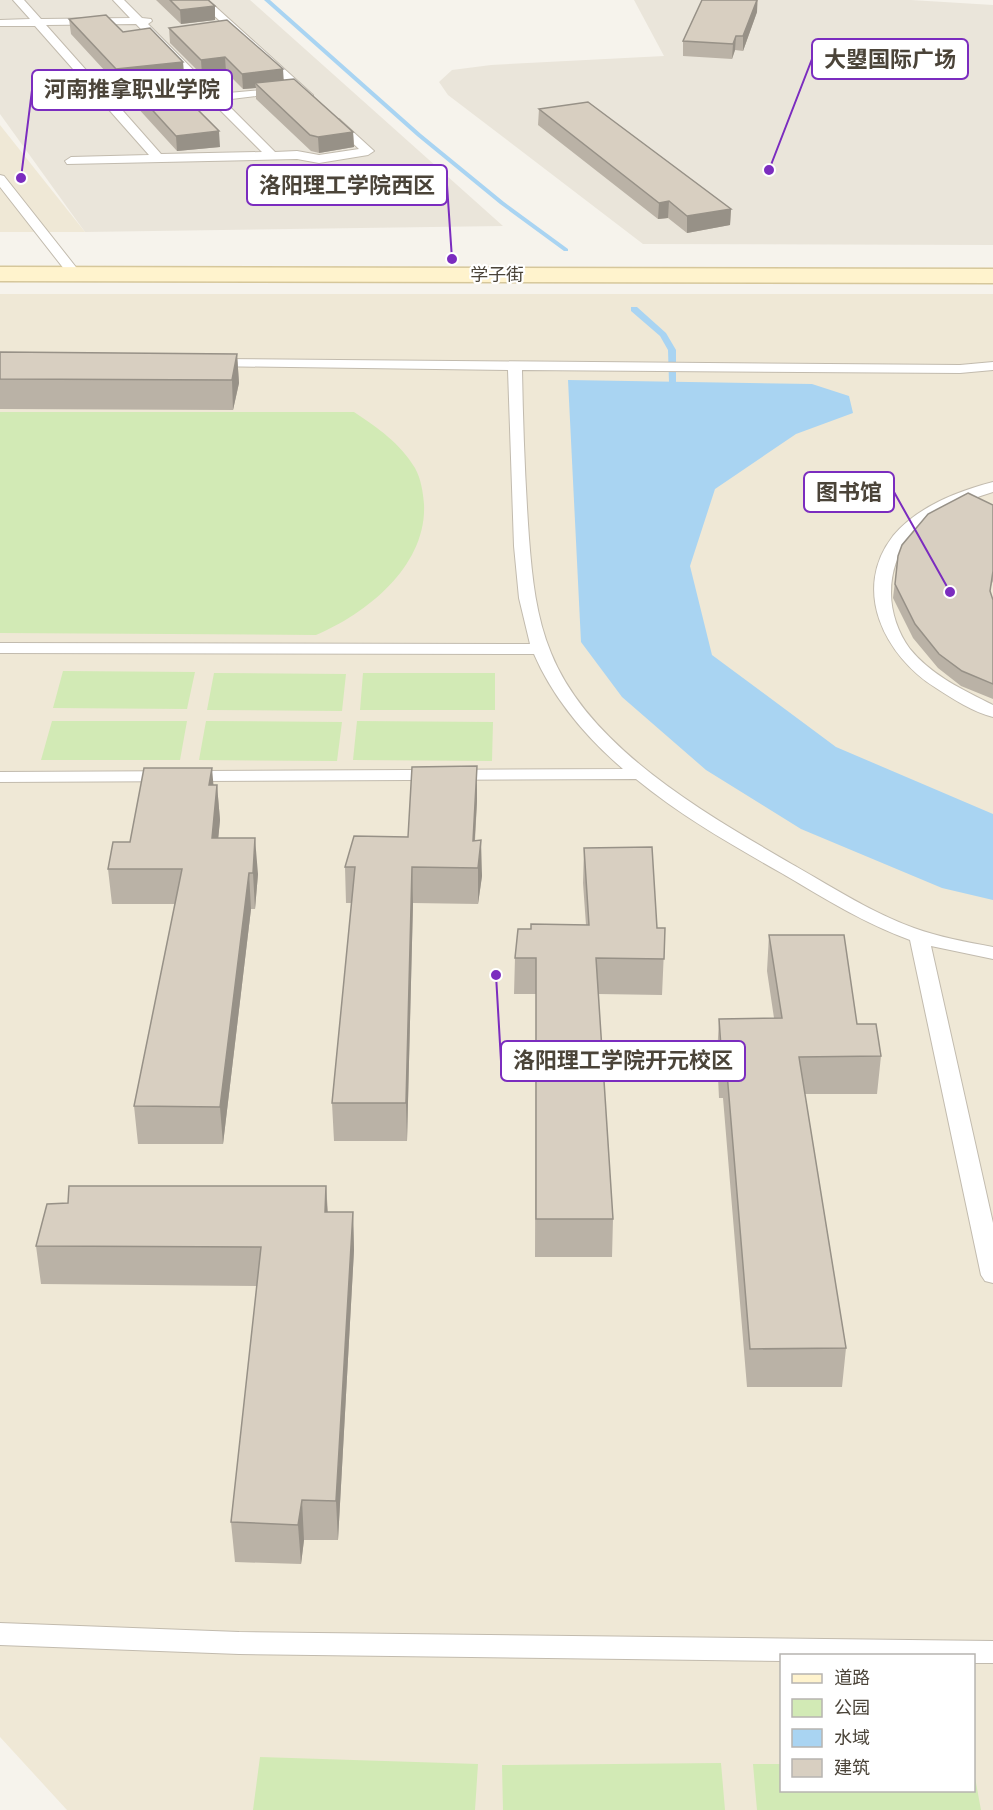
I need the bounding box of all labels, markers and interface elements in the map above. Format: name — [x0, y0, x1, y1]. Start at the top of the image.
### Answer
callout: 大曌国际广场 — [812, 39, 968, 79]
text: 大曌国际广场 — [824, 45, 956, 71]
callout: 河南推拿职业学院 — [32, 70, 232, 110]
text: 河南推拿职业学院 — [44, 75, 220, 101]
callout: 洛阳理工学院西区 — [247, 165, 447, 205]
text: 洛阳理工学院西区 — [259, 171, 435, 197]
street label: 学子街 — [470, 263, 524, 285]
callout: 图书馆 — [804, 472, 894, 512]
text: 图书馆 — [816, 478, 882, 504]
callout: 洛阳理工学院开元校区 — [501, 1041, 745, 1081]
text: 洛阳理工学院开元校区 — [513, 1046, 733, 1072]
legend — [780, 1654, 975, 1792]
text: 道路 — [834, 1666, 870, 1688]
text: 公园 — [834, 1696, 870, 1718]
text: 水域 — [834, 1726, 870, 1748]
text: 建筑 — [834, 1756, 870, 1778]

